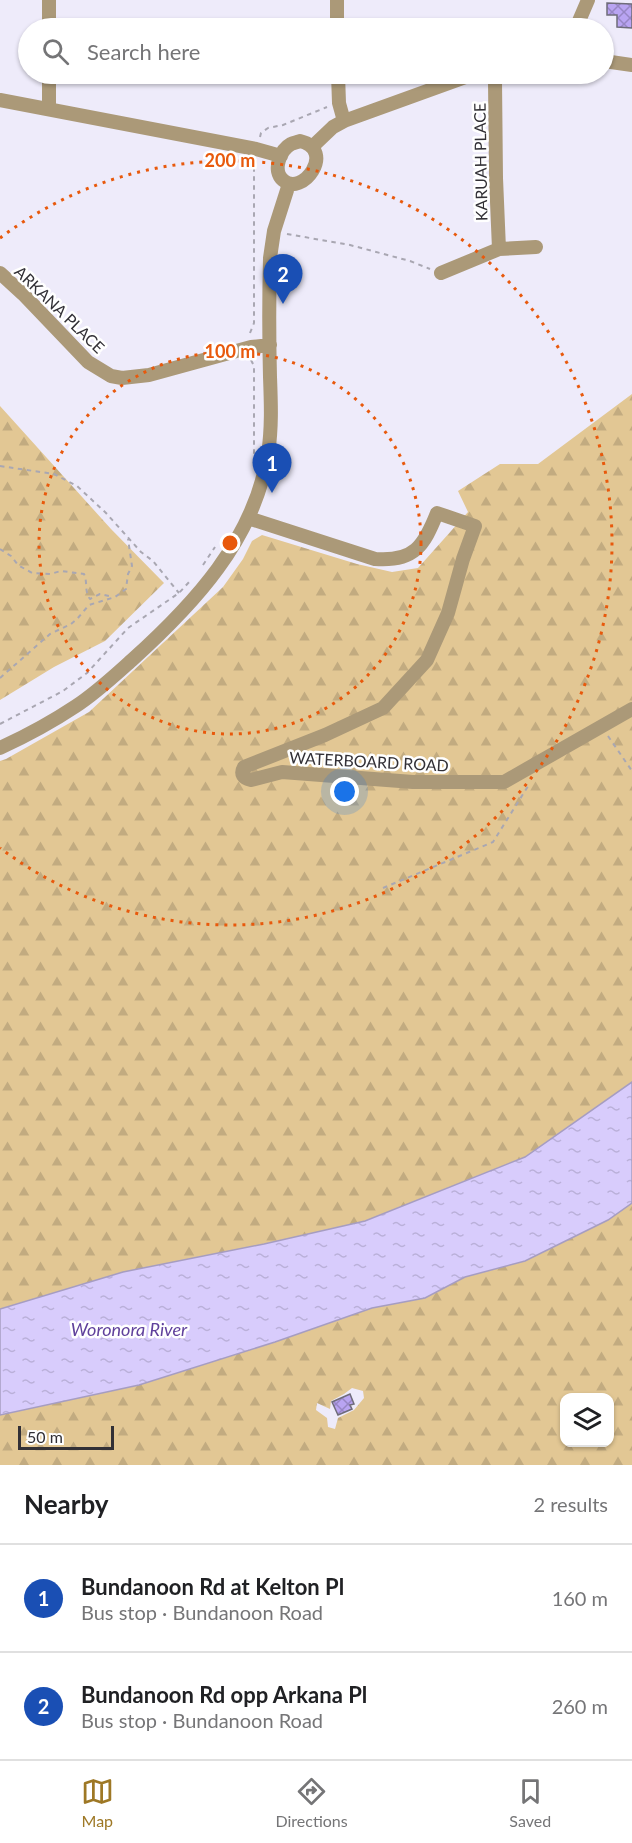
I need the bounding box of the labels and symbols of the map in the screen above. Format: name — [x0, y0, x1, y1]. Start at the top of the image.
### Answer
street label: KARUAH PLACE — [469, 103, 491, 221]
text: 200 m — [205, 149, 255, 171]
pin: 2 — [264, 254, 302, 304]
street label: ARKANA PLACE — [11, 261, 109, 357]
text: 100 m — [205, 340, 255, 362]
pin: 1 — [252, 444, 292, 493]
centre of rings — [220, 533, 240, 553]
street label: WATERBOARD ROAD — [289, 747, 449, 775]
your location — [330, 777, 359, 806]
water label: Woronora River — [71, 1318, 188, 1340]
scale bar — [18, 1423, 114, 1450]

